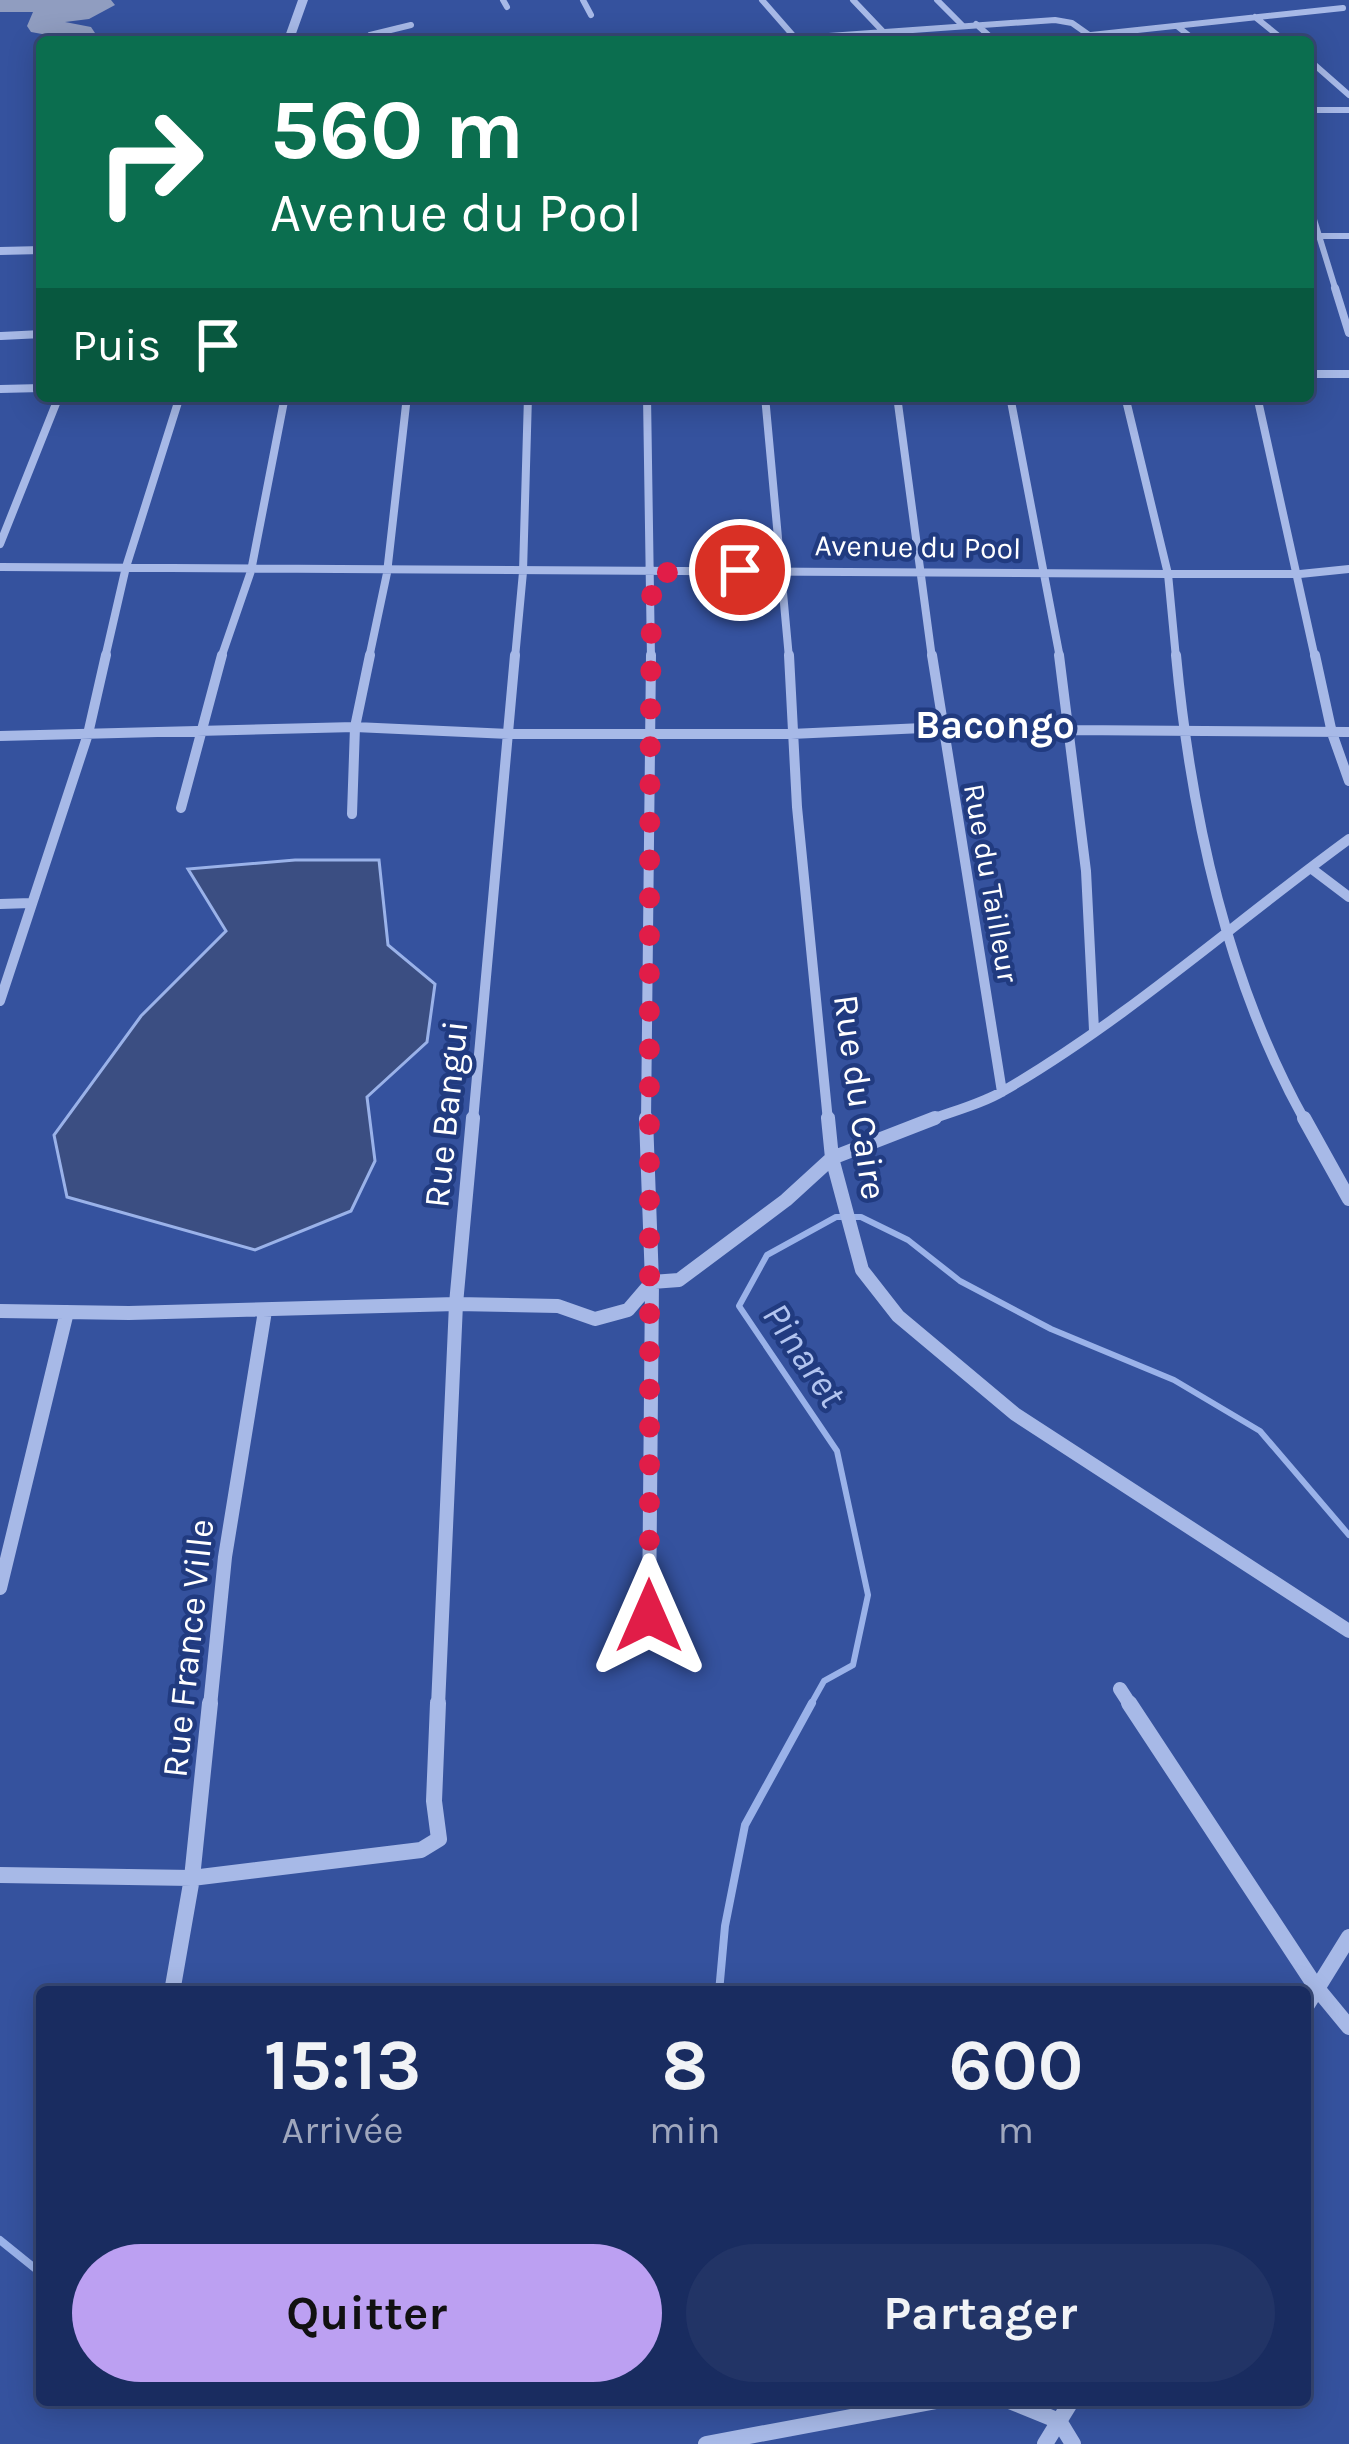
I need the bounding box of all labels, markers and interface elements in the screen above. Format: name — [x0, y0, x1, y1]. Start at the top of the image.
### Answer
text: 560 m — [270, 81, 524, 179]
icon: right — [72, 84, 228, 240]
text: Avenue du Pool — [270, 181, 642, 245]
icon: arrive — [185, 312, 251, 378]
text: Puis — [72, 319, 161, 371]
pin — [689, 519, 791, 621]
street label: Avenue du Pool — [814, 527, 1022, 567]
icon: arrive — [707, 537, 773, 603]
district label: Bacongo — [915, 702, 1075, 748]
street label: Rue du Tailleur — [956, 781, 1026, 985]
street label: Rue du Caire — [825, 992, 895, 1202]
street label: Rue Bangui — [415, 1019, 477, 1210]
water label: Pinaret — [753, 1294, 856, 1416]
street label: Rue France Ville — [154, 1517, 222, 1779]
position arrow — [586, 1553, 712, 1679]
text: 15:13 — [264, 2023, 421, 2107]
text: 8 — [662, 2023, 708, 2107]
text: 600 — [948, 2023, 1083, 2107]
text: Arrivée — [282, 2107, 403, 2153]
text: min — [649, 2107, 721, 2153]
text: m — [998, 2107, 1034, 2153]
button: Quitter — [72, 2244, 662, 2382]
button: Partager — [686, 2244, 1275, 2382]

